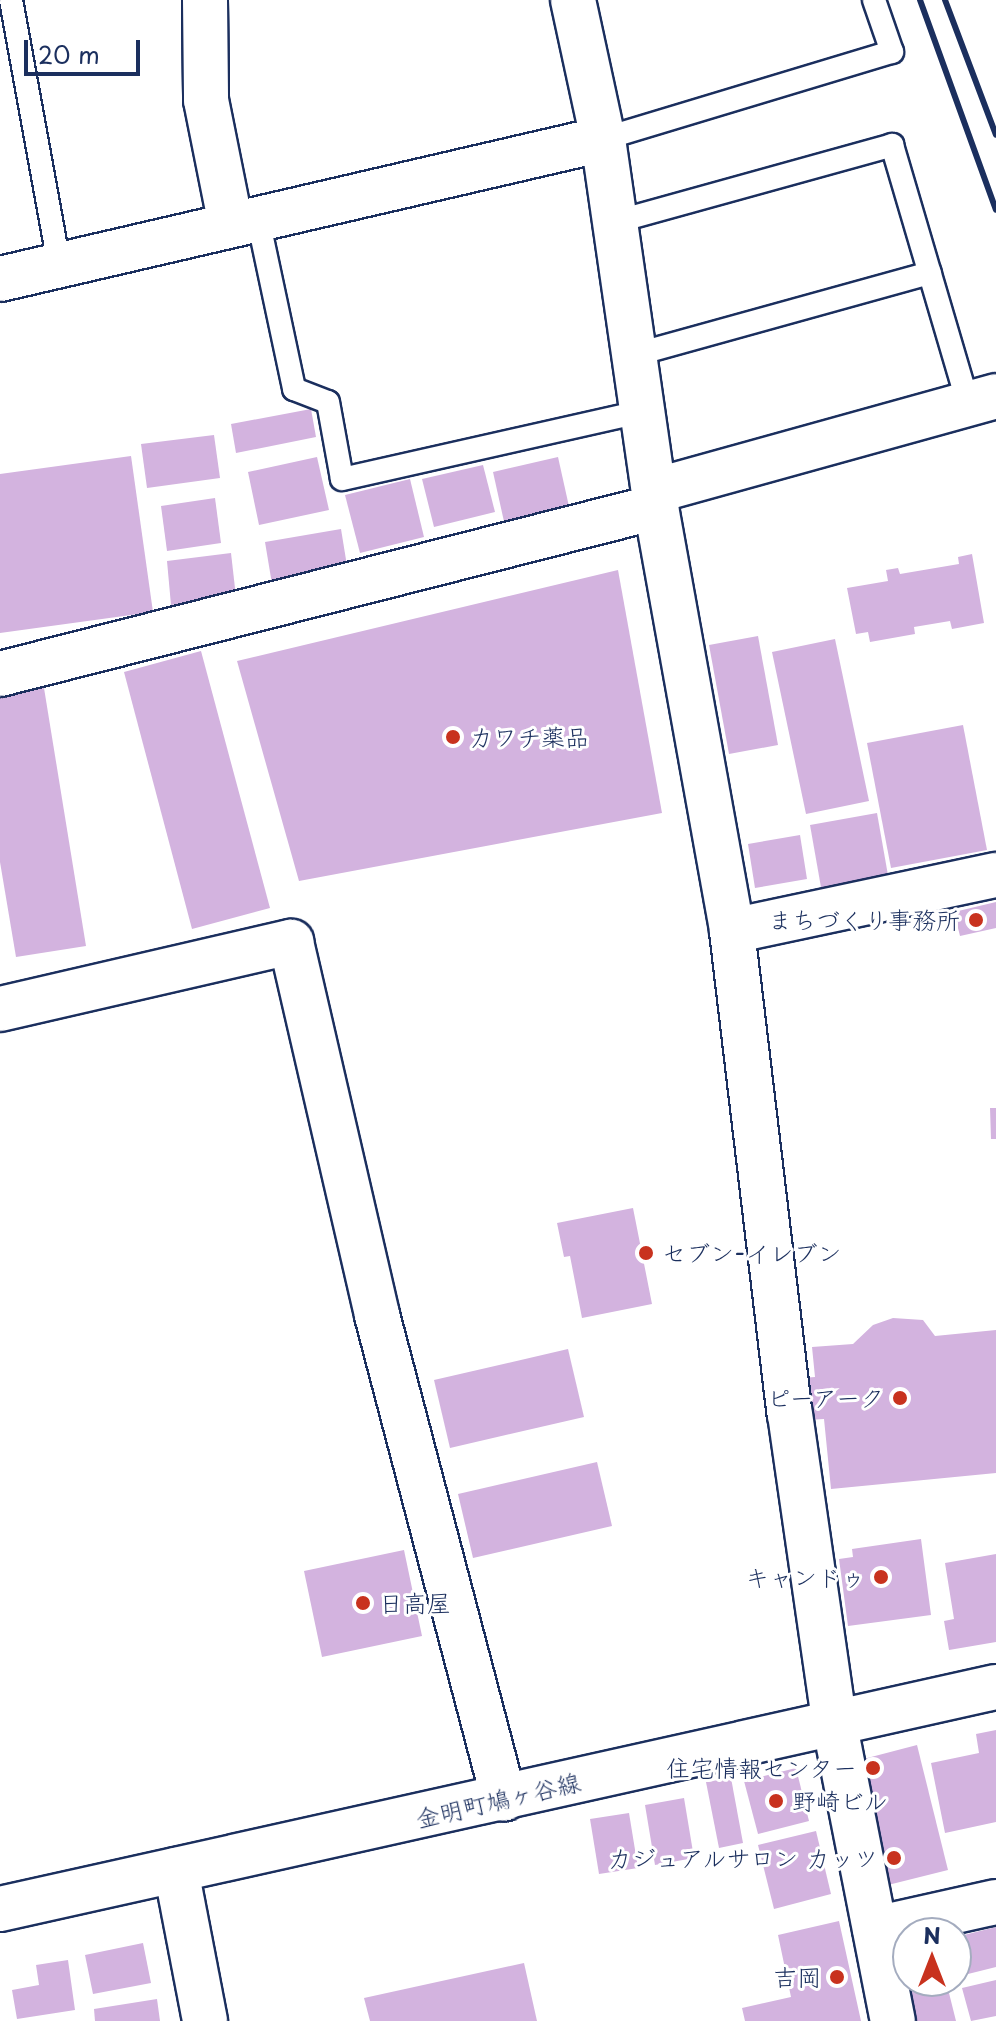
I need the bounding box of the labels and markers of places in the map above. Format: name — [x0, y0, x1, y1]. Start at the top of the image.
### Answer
place label: カワチ薬品 — [469, 723, 589, 751]
marker: カワチ薬品 — [444, 728, 462, 746]
place label: まちづくり事務所 — [768, 906, 960, 934]
marker: まちづくり事務所 — [967, 911, 985, 929]
place label: セブン-イレブン — [662, 1239, 842, 1267]
marker: セブン-イレブン — [637, 1244, 655, 1262]
place label: ピーアーク — [766, 1384, 884, 1412]
marker: ピーアーク — [891, 1389, 909, 1407]
place label: キャンドゥ — [745, 1563, 865, 1591]
marker: キャンドゥ — [872, 1568, 890, 1586]
place label: 日高屋 — [379, 1589, 451, 1617]
marker: 日高屋 — [354, 1594, 372, 1612]
place label: 住宅情報センター — [665, 1754, 857, 1782]
marker: 住宅情報センター — [864, 1759, 882, 1777]
place label: 野崎ビル — [792, 1787, 888, 1815]
marker: 野崎ビル — [767, 1792, 785, 1810]
place label: カジュアルサロン カッツ — [606, 1844, 878, 1872]
marker: カジュアルサロン カッツ — [885, 1849, 903, 1867]
place label: 吉岡 — [773, 1963, 821, 1991]
marker: 吉岡 — [828, 1968, 846, 1986]

